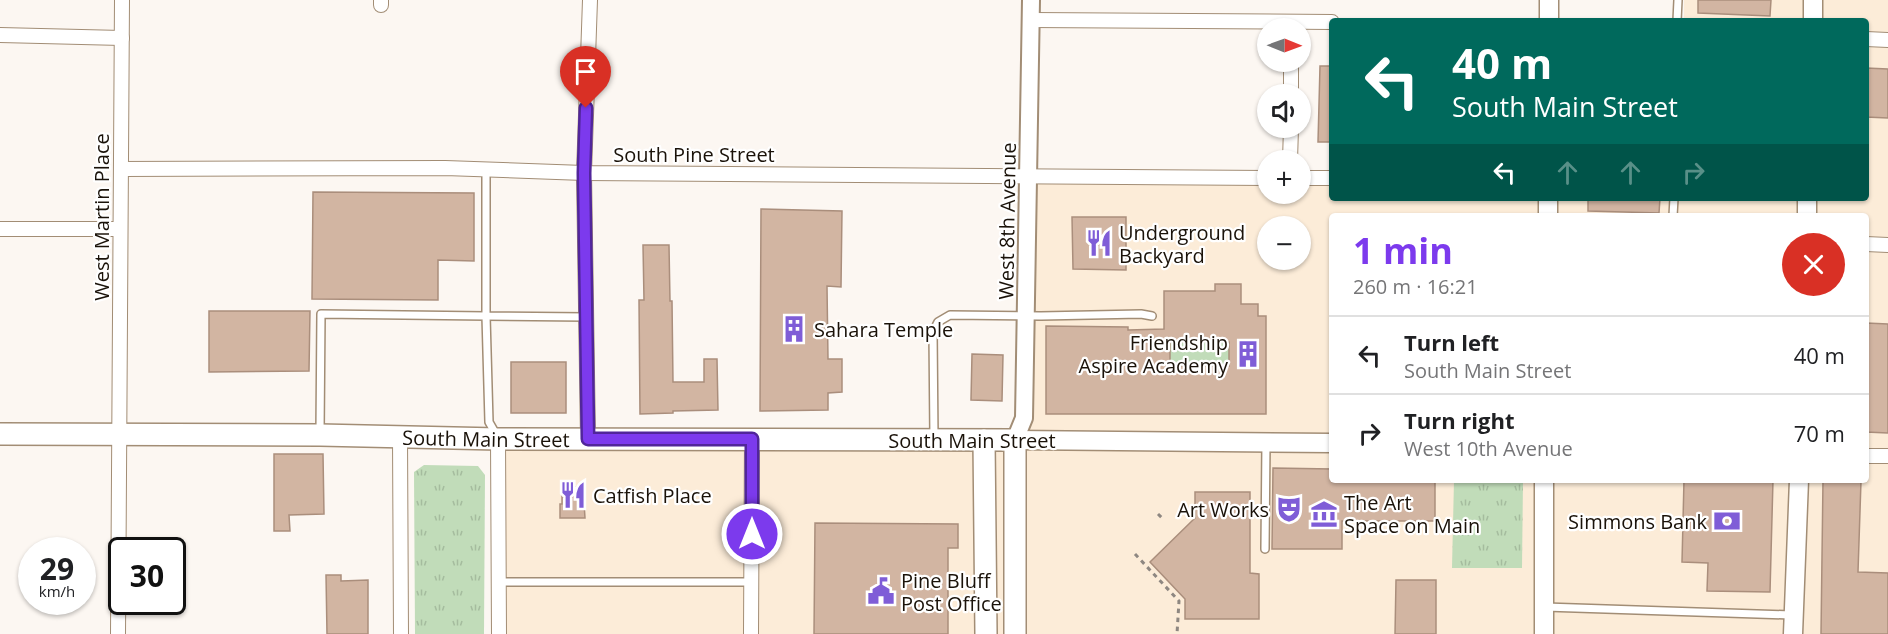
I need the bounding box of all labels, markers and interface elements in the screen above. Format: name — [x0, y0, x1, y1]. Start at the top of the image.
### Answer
north arrow — [1257, 18, 1311, 72]
map controls — [1257, 18, 1311, 270]
text: 40 m — [1452, 34, 1552, 91]
icon: left — [1353, 42, 1431, 120]
pin — [560, 46, 611, 108]
icon: arrive — [569, 55, 602, 88]
button: sound — [1257, 84, 1311, 138]
text: South Main Street — [1452, 88, 1678, 125]
street label: West Martin Place — [88, 133, 115, 301]
street label: South Pine Street — [613, 141, 775, 168]
street label: West 8th Avenue — [992, 142, 1022, 300]
button: + — [1257, 150, 1311, 204]
icon: left — [1488, 156, 1521, 189]
icon: ahead — [1551, 156, 1584, 189]
icon: ahead — [1614, 156, 1647, 189]
icon: right — [1677, 156, 1710, 189]
button: − — [1257, 216, 1311, 270]
place label: Underground Backyard — [1119, 219, 1245, 269]
text: 1 min — [1353, 226, 1453, 275]
restaurant icon: Underground Backyard — [1084, 228, 1114, 258]
button: close — [1782, 233, 1845, 296]
text: 260 m · 16:21 — [1353, 273, 1478, 300]
building icon: Sahara Temple — [779, 314, 809, 344]
place label: Sahara Temple — [814, 316, 953, 343]
text: Turn left — [1404, 327, 1499, 357]
place label: Friendship Aspire Academy — [1079, 329, 1229, 379]
building icon: Friendship Aspire Academy — [1233, 339, 1263, 369]
icon: left — [1353, 339, 1386, 372]
text: 40 m — [1794, 340, 1845, 370]
text: South Main Street — [1404, 357, 1571, 384]
text: Turn right — [1404, 405, 1515, 435]
icon: right — [1353, 417, 1386, 450]
text: 70 m — [1794, 418, 1845, 448]
street label: South Main Street — [402, 423, 570, 453]
street label: South Main Street — [888, 427, 1056, 454]
text: West 10th Avenue — [1404, 435, 1573, 462]
restaurant icon: Catfish Place — [558, 480, 588, 510]
place label: Catfish Place — [593, 482, 712, 509]
place label: The Art Space on Main — [1344, 489, 1480, 539]
theatre icon: Art Works — [1274, 494, 1304, 524]
place label: Art Works — [1177, 496, 1269, 523]
museum icon: The Art Space on Main — [1309, 499, 1339, 529]
position arrow — [720, 502, 784, 566]
bank icon: Simmons Bank — [1712, 506, 1742, 536]
place label: Simmons Bank — [1568, 508, 1707, 535]
speed limit sign: 30 — [108, 537, 186, 615]
text: 29 — [40, 548, 74, 589]
place label: Pine Bluff Post Office — [901, 567, 1002, 617]
public building icon: Pine Bluff Post Office — [866, 576, 896, 606]
text: km/h — [39, 581, 75, 601]

